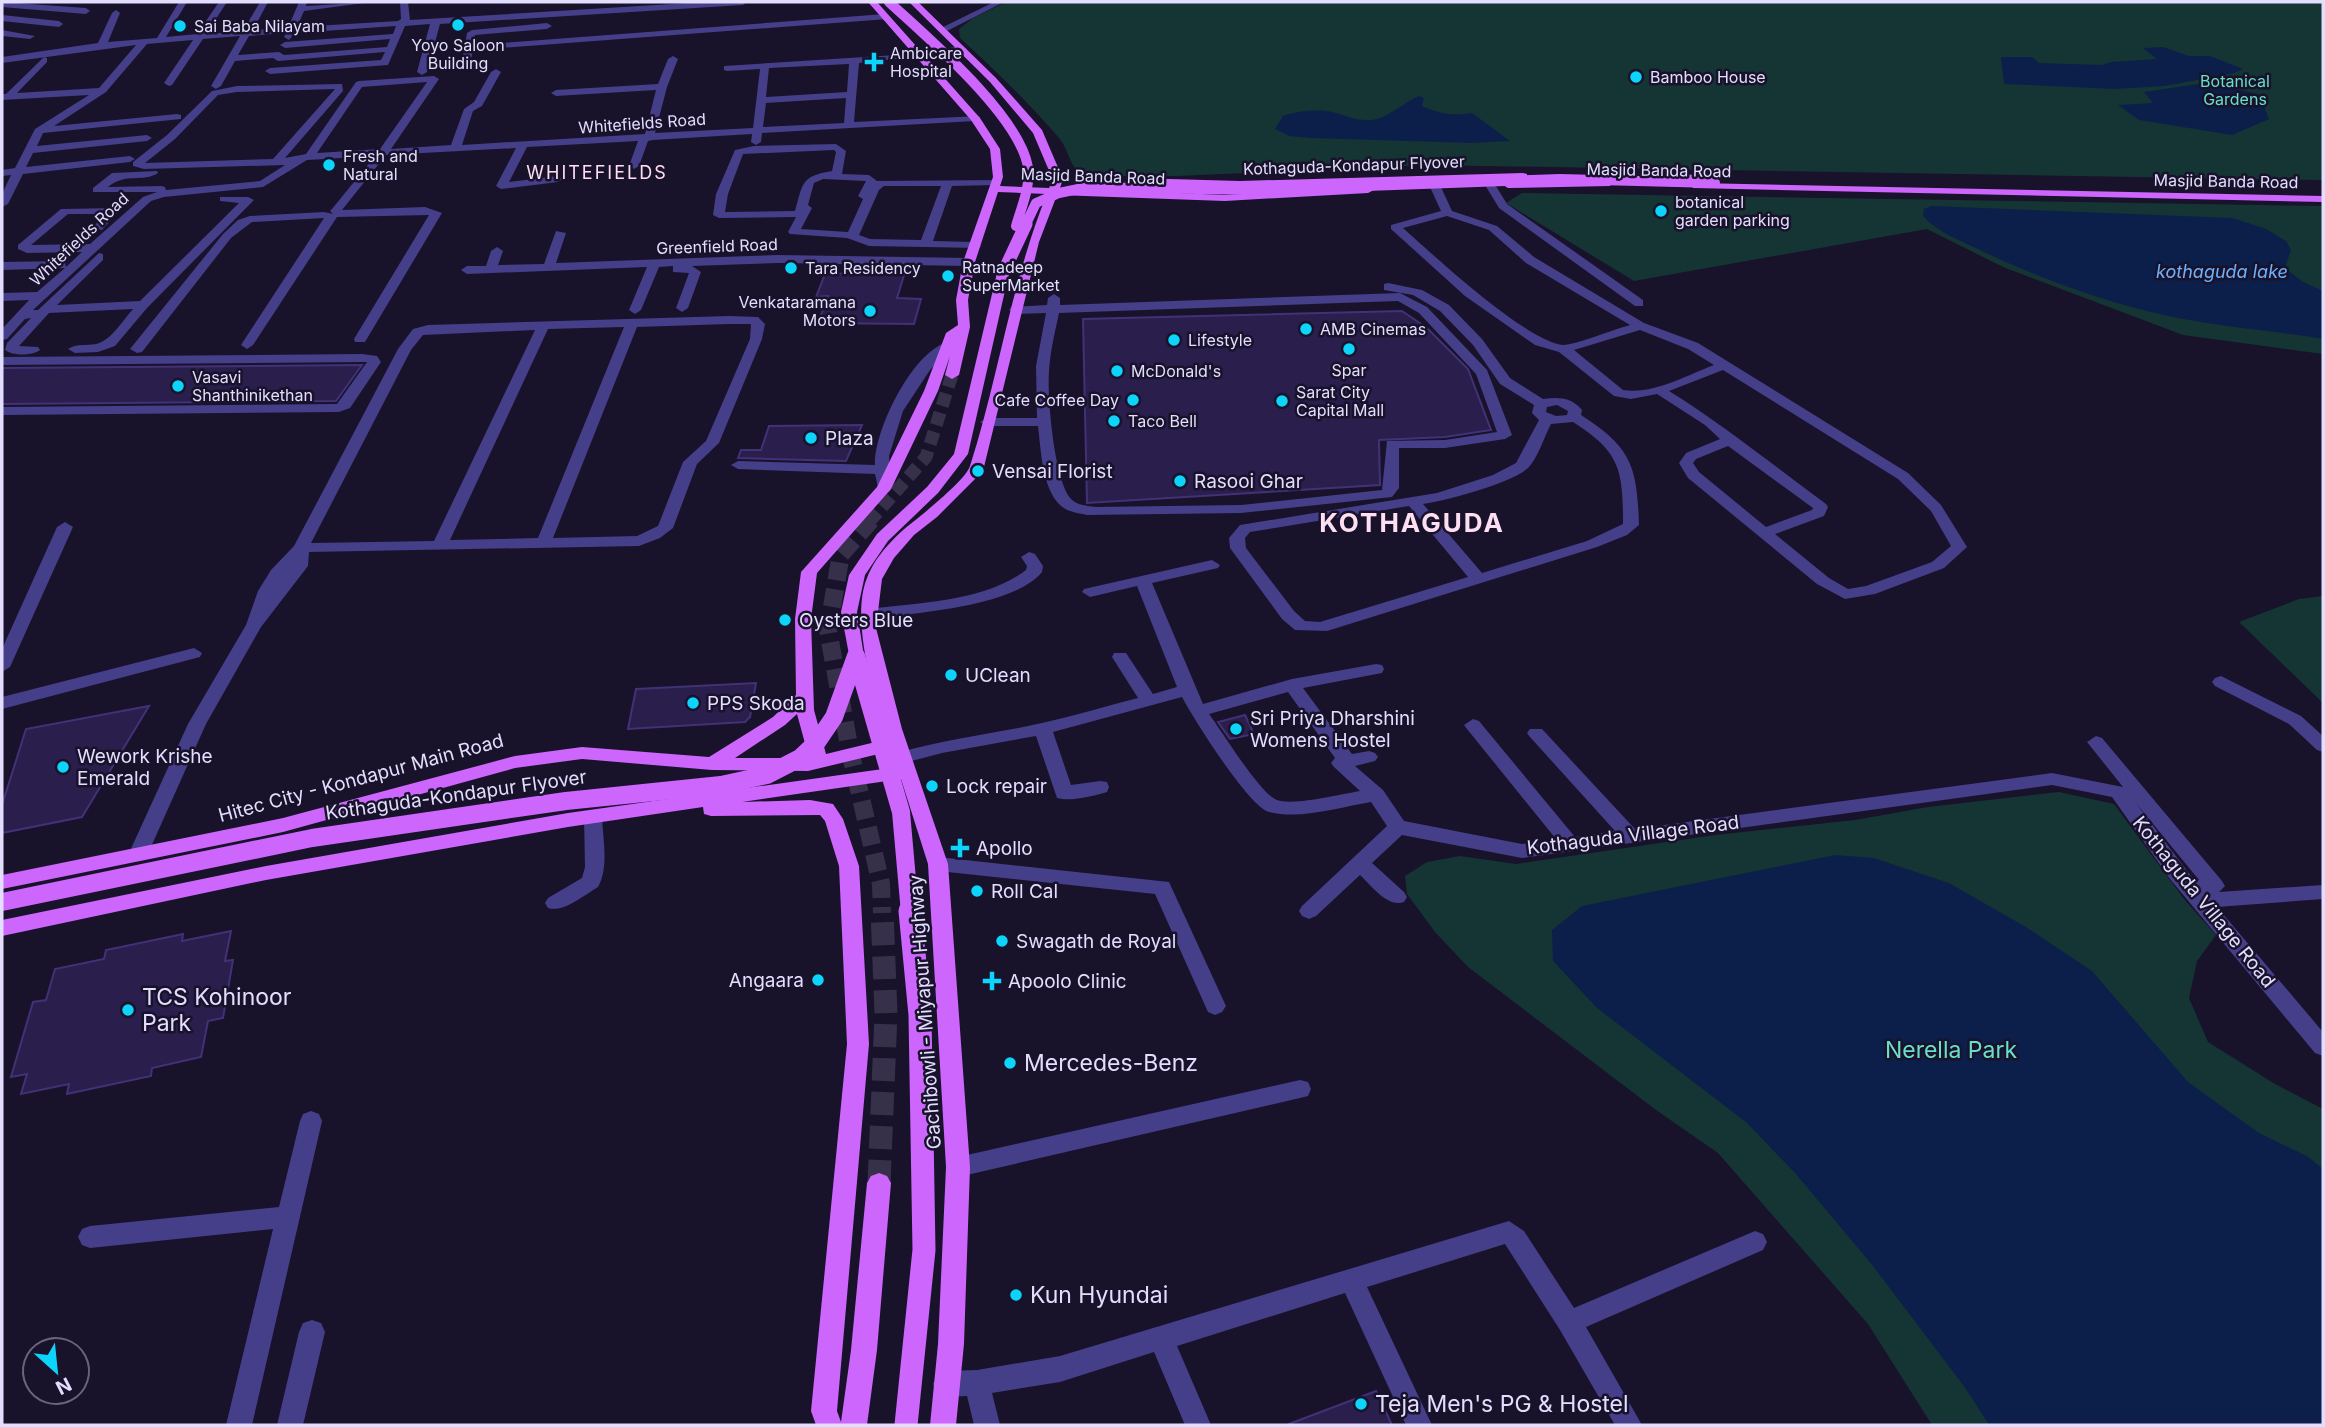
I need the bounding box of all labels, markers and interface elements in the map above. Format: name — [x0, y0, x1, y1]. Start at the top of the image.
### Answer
place label: Sai Baba Nilayam — [194, 16, 325, 36]
marker: Yoyo Saloon Building — [450, 17, 466, 33]
marker: Sai Baba Nilayam — [172, 18, 188, 34]
place label: Yoyo Saloon Building — [411, 35, 505, 73]
place label: Ambicare Hospital — [890, 43, 962, 81]
marker: Ambicare Hospital — [864, 52, 884, 72]
place label: Bamboo House — [1650, 67, 1766, 87]
marker: Bamboo House — [1628, 69, 1644, 85]
park label: Botanical Gardens — [2200, 71, 2270, 109]
street label: Whitefields Road — [578, 109, 706, 137]
place label: Fresh and Natural — [343, 146, 418, 184]
street label: Kothaguda-Kondapur Flyover — [1243, 151, 1465, 179]
marker: Fresh and Natural — [321, 157, 337, 173]
street label: Masjid Banda Road — [1586, 159, 1732, 181]
district label: WHITEFIELDS — [526, 162, 668, 183]
street label: Masjid Banda Road — [1020, 163, 1166, 189]
street label: Masjid Banda Road — [2153, 170, 2299, 192]
street label: Whitefields Road — [25, 188, 133, 290]
place label: botanical garden parking — [1675, 192, 1790, 230]
marker: botanical garden parking — [1653, 203, 1669, 219]
street label: Greenfield Road — [656, 234, 778, 258]
place label: Ratnadeep SuperMarket — [962, 257, 1060, 295]
place label: Tara Residency — [805, 258, 921, 278]
marker: Tara Residency — [783, 260, 799, 276]
water label: kothaguda lake — [2156, 261, 2288, 282]
marker: Ratnadeep SuperMarket — [940, 268, 956, 284]
place label: Venkataramana Motors — [738, 292, 856, 330]
marker: Venkataramana Motors — [862, 303, 878, 319]
place label: AMB Cinemas — [1320, 319, 1426, 339]
marker: AMB Cinemas — [1298, 321, 1314, 337]
place label: Lifestyle — [1188, 330, 1252, 350]
marker: Lifestyle — [1166, 332, 1182, 348]
marker: Spar — [1341, 341, 1357, 357]
place label: Spar — [1331, 360, 1367, 380]
place label: McDonald's — [1131, 361, 1221, 381]
marker: McDonald's — [1109, 363, 1125, 379]
place label: Vasavi Shanthinikethan — [192, 367, 313, 405]
marker: Vasavi Shanthinikethan — [170, 378, 186, 394]
place label: Sarat City Capital Mall — [1296, 382, 1384, 420]
place label: Cafe Coffee Day — [995, 390, 1119, 410]
marker: Cafe Coffee Day — [1125, 392, 1141, 408]
marker: Sarat City Capital Mall — [1274, 393, 1290, 409]
place label: Taco Bell — [1128, 411, 1197, 431]
marker: Taco Bell — [1106, 413, 1122, 429]
place label: Plaza — [825, 427, 874, 450]
marker: Plaza — [803, 430, 819, 446]
place label: Vensai Florist — [992, 460, 1113, 483]
marker: Vensai Florist — [970, 463, 986, 479]
place label: Rasooi Ghar — [1194, 470, 1303, 493]
marker: Rasooi Ghar — [1172, 473, 1188, 489]
district label: KOTHAGUDA — [1319, 507, 1505, 538]
place label: Oysters Blue — [799, 609, 913, 632]
marker: Oysters Blue — [777, 612, 793, 628]
place label: UClean — [965, 664, 1031, 687]
marker: UClean — [943, 667, 959, 683]
place label: PPS Skoda — [707, 692, 805, 715]
marker: PPS Skoda — [685, 695, 701, 711]
place label: Sri Priya Dharshini Womens Hostel — [1250, 707, 1415, 752]
marker: Sri Priya Dharshini Womens Hostel — [1228, 721, 1244, 737]
street label: Hitec City - Kondapur Main Road — [216, 729, 506, 827]
place label: Wework Krishe Emerald — [77, 745, 212, 790]
marker: Wework Krishe Emerald — [55, 759, 71, 775]
street label: Kothaguda-Kondapur Flyover — [324, 765, 588, 825]
place label: Lock repair — [946, 775, 1047, 798]
marker: Lock repair — [924, 778, 940, 794]
street label: Kothaguda Village Road — [1526, 811, 1740, 859]
street label: Kothaguda Village Road — [2128, 812, 2280, 992]
place label: Apollo — [976, 837, 1033, 860]
marker: Apollo — [950, 838, 970, 858]
street label: Gachibowli - Miyapur Highway — [904, 874, 946, 1150]
place label: Roll Cal — [991, 880, 1058, 903]
marker: Roll Cal — [969, 883, 985, 899]
place label: Swagath de Royal — [1016, 930, 1176, 953]
marker: Swagath de Royal — [994, 933, 1010, 949]
place label: Angaara — [729, 969, 804, 992]
place label: Apoolo Clinic — [1008, 970, 1127, 993]
marker: Apoolo Clinic — [982, 971, 1002, 991]
marker: Angaara — [810, 972, 826, 988]
place label: TCS Kohinoor Park — [142, 983, 292, 1037]
marker: TCS Kohinoor Park — [120, 1002, 136, 1018]
park label: Nerella Park — [1885, 1036, 2017, 1064]
place label: Mercedes-Benz — [1024, 1049, 1198, 1077]
marker: Mercedes-Benz — [1002, 1055, 1018, 1071]
place label: Kun Hyundai — [1030, 1281, 1168, 1309]
marker: Kun Hyundai — [1008, 1287, 1024, 1303]
north arrow — [21, 1336, 91, 1406]
text: N — [52, 1372, 75, 1399]
place label: Teja Men's PG & Hostel — [1375, 1390, 1629, 1418]
marker: Teja Men's PG & Hostel — [1353, 1396, 1369, 1412]

